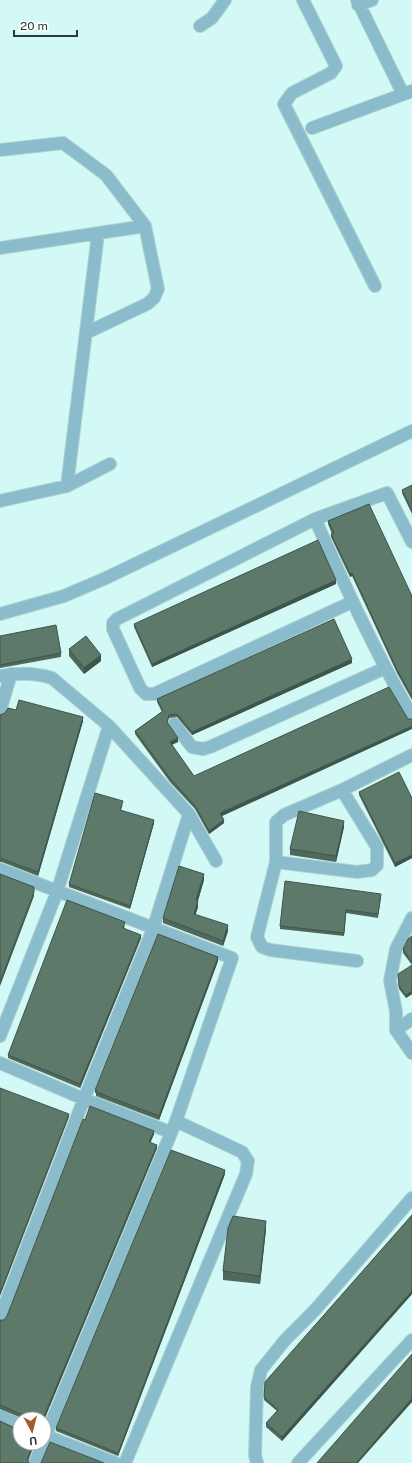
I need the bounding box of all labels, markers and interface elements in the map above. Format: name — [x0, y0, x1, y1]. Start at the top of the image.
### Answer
scale bar — [14, 12, 77, 38]
text: 20 m — [20, 19, 48, 33]
north arrow — [12, 1411, 52, 1451]
text: U — [29, 1434, 38, 1447]

